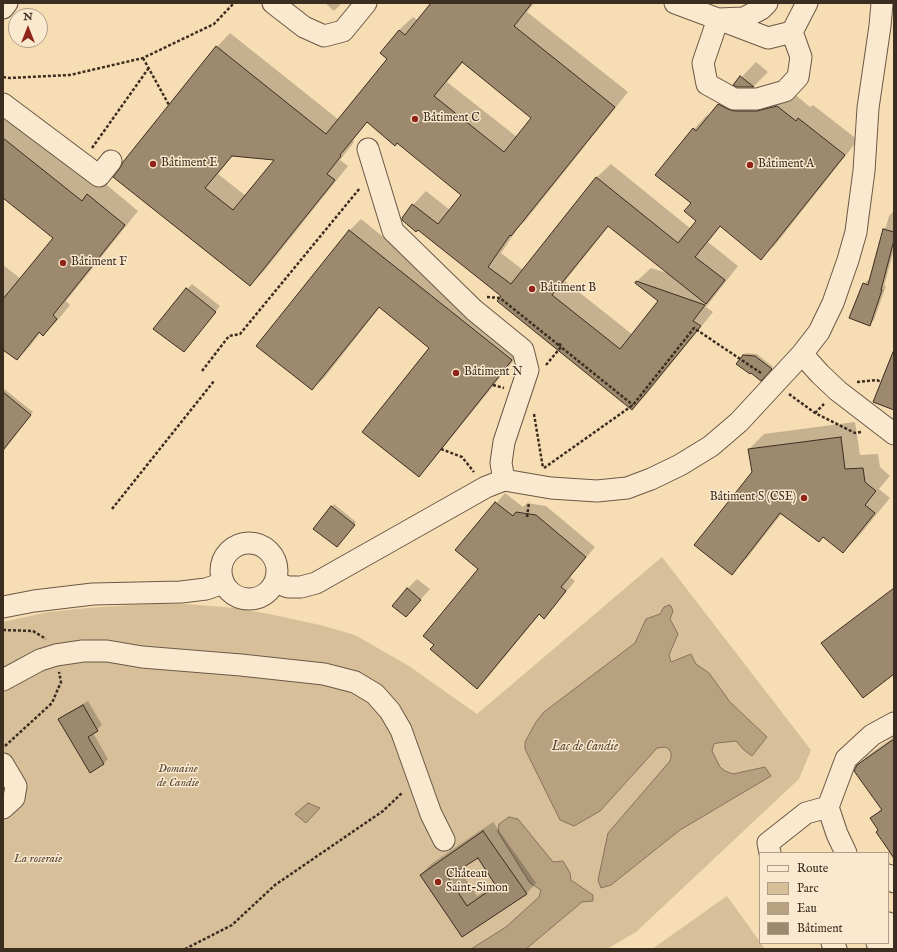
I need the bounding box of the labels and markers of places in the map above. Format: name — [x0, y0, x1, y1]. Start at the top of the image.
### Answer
place label: Bâtiment C — [423, 112, 480, 126]
marker: Bâtiment C — [410, 114, 420, 124]
place label: Bâtiment E — [161, 157, 218, 171]
place label: Bâtiment A — [758, 158, 814, 172]
marker: Bâtiment E — [148, 159, 158, 169]
marker: Bâtiment A — [745, 160, 755, 170]
place label: Bâtiment F — [71, 256, 127, 270]
marker: Bâtiment F — [58, 258, 68, 268]
place label: Bâtiment B — [540, 282, 596, 296]
marker: Bâtiment B — [527, 284, 537, 294]
place label: Bâtiment N — [464, 366, 523, 380]
marker: Bâtiment N — [451, 368, 461, 378]
place label: Bâtiment S (CSE) — [710, 491, 796, 505]
marker: Bâtiment S (CSE) — [799, 493, 809, 503]
place label: Château Saint-Simon — [446, 868, 508, 896]
marker: Château Saint-Simon — [433, 877, 443, 887]

